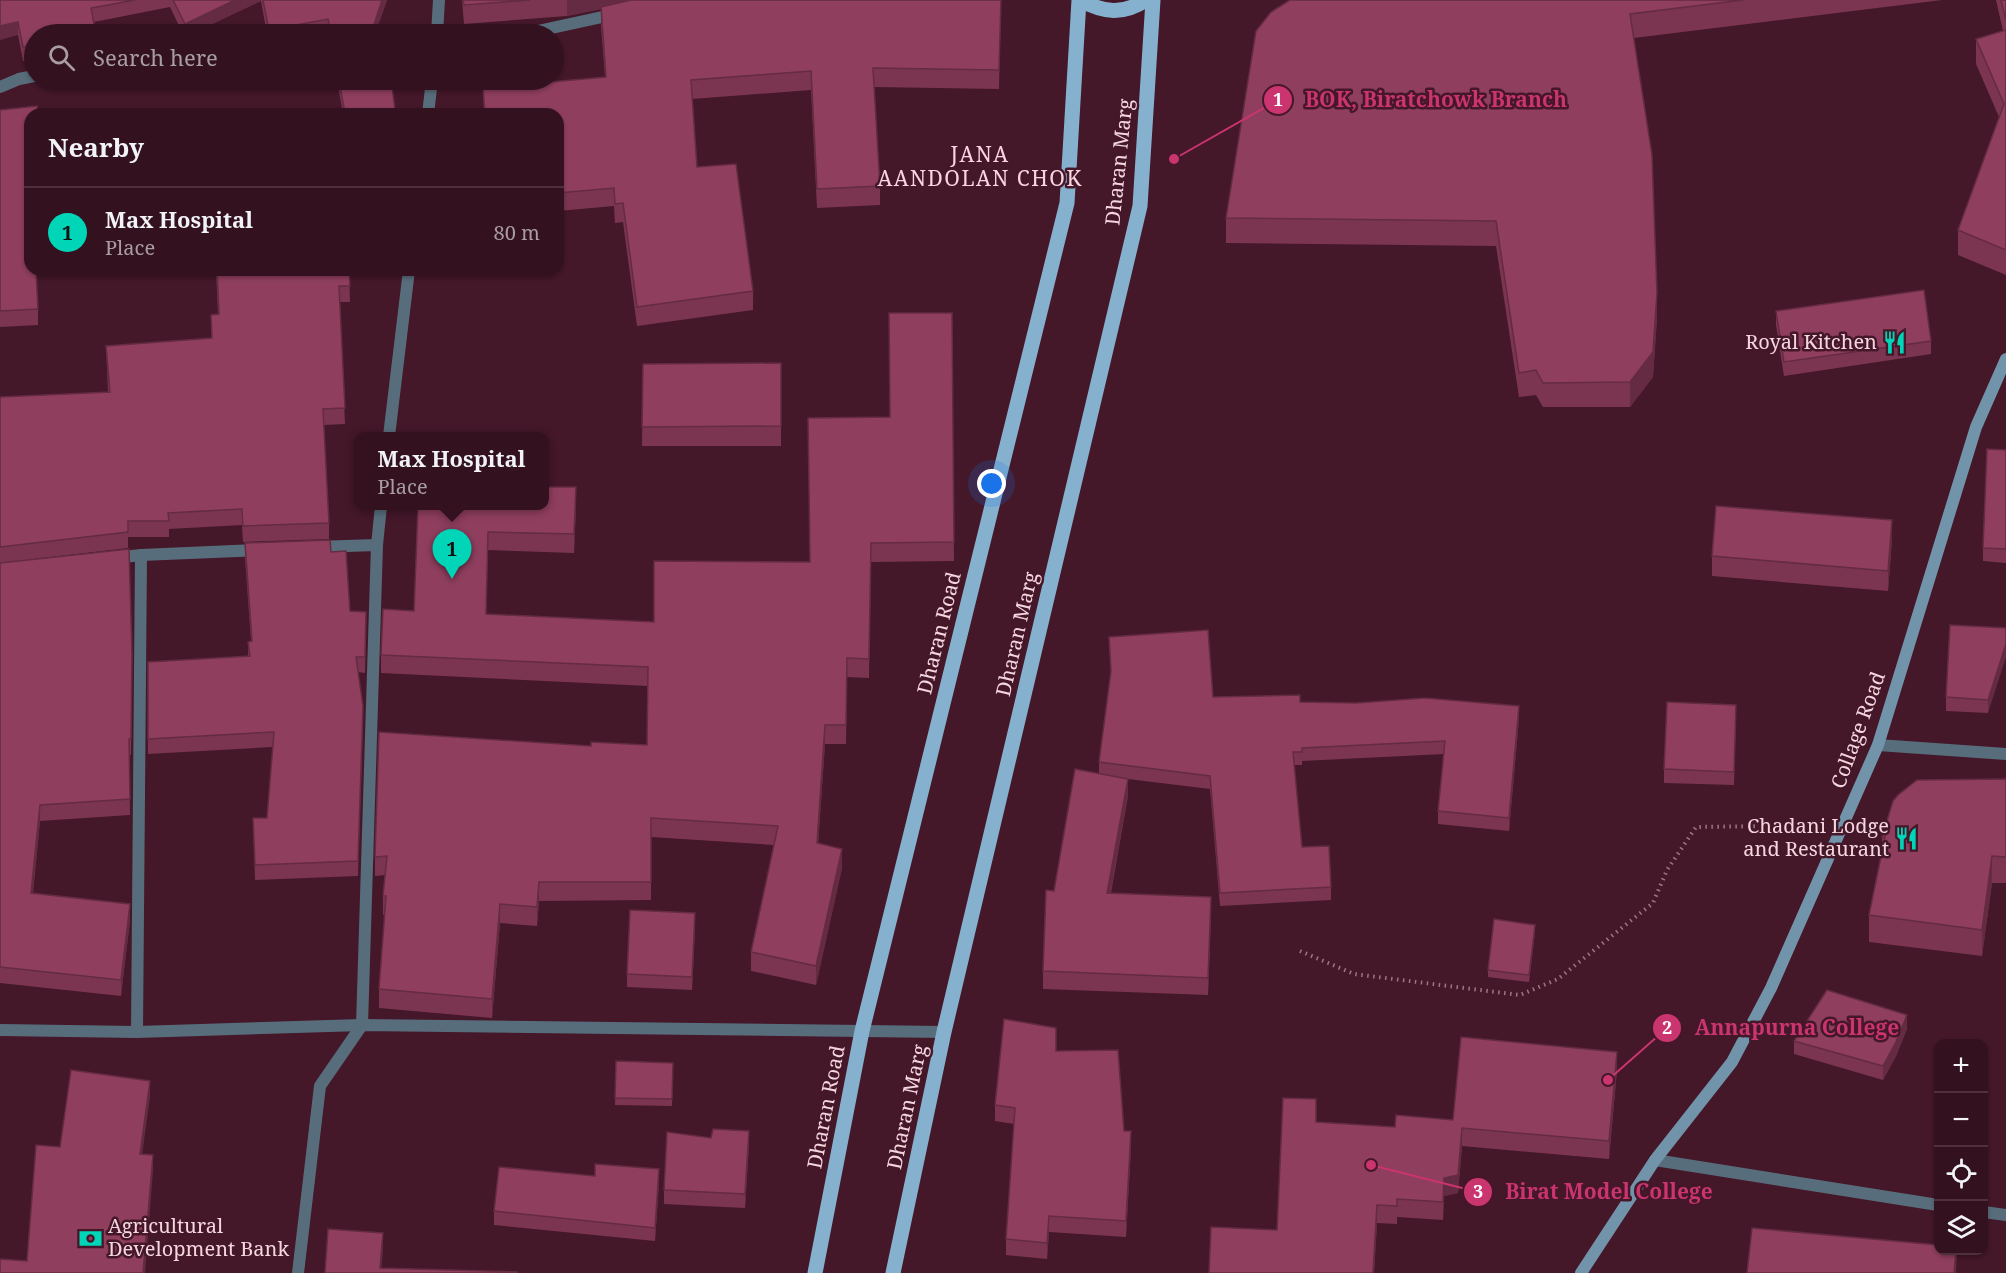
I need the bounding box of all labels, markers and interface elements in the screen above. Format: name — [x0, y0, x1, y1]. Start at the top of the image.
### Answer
search box — [24, 24, 564, 90]
icon: search — [45, 41, 78, 74]
text: Search here — [93, 42, 218, 72]
callout: BOK, Biratchowk Branch — [1263, 80, 1579, 119]
text: BOK, Biratchowk Branch — [1305, 85, 1567, 113]
text: 1 — [1273, 87, 1283, 111]
street label: Dharan Marg — [1098, 97, 1139, 227]
text: Nearby — [48, 129, 144, 165]
district label: JANA AANDOLAN CHOK — [877, 140, 1083, 192]
text: Max Hospital — [105, 204, 253, 234]
text: 1 — [62, 219, 73, 246]
text: 80 m — [494, 219, 540, 246]
text: Place — [105, 234, 155, 261]
place label: Royal Kitchen — [1745, 328, 1877, 355]
restaurant icon: Royal Kitchen — [1882, 329, 1908, 355]
popup — [354, 432, 549, 510]
text: Max Hospital — [378, 443, 525, 473]
your location — [977, 469, 1006, 498]
text: Place — [378, 473, 428, 500]
pin: 1 — [432, 530, 472, 579]
street label: Dharan Road — [910, 569, 967, 697]
street label: Dharan Marg — [989, 569, 1044, 699]
street label: Collage Road — [1824, 668, 1891, 792]
place label: Chadani Lodge and Restaurant — [1743, 812, 1889, 862]
restaurant icon: Chadani Lodge and Restaurant — [1894, 825, 1920, 851]
callout: Annapurna College — [1652, 1008, 1911, 1047]
text: Annapurna College — [1695, 1013, 1899, 1041]
text: 2 — [1662, 1015, 1672, 1039]
map controls — [1934, 1039, 1988, 1255]
button: + — [1934, 1039, 1988, 1093]
street label: Dharan Marg — [880, 1042, 933, 1172]
street label: Dharan Road — [800, 1043, 851, 1171]
button: − — [1934, 1093, 1988, 1147]
button: locate — [1934, 1147, 1988, 1201]
callout: Birat Model College — [1463, 1172, 1724, 1211]
text: Birat Model College — [1505, 1177, 1713, 1205]
text: 3 — [1473, 1179, 1483, 1203]
button: layers — [1934, 1201, 1988, 1255]
place label: Agricultural Development Bank — [108, 1212, 290, 1262]
bank icon: Agricultural Development Bank — [77, 1225, 103, 1251]

